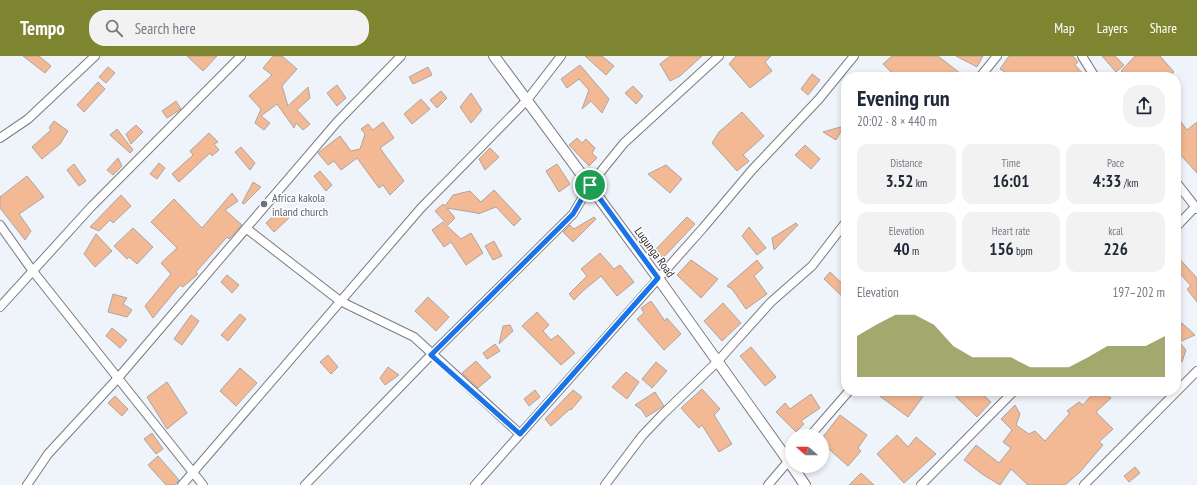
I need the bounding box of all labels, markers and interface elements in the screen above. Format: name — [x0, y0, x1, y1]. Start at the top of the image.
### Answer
search box — [89, 10, 369, 46]
text: Tempo — [20, 16, 65, 40]
icon: search — [103, 17, 125, 39]
text: Search here — [135, 19, 196, 38]
text: Map — [1054, 19, 1075, 37]
text: Layers — [1097, 19, 1128, 37]
text: Share — [1150, 19, 1177, 37]
text: Evening run — [857, 84, 950, 112]
button: share — [1123, 85, 1165, 127]
text: 20:02 · 8 × 440 m — [857, 113, 937, 130]
text: Distance — [890, 156, 923, 170]
text: Time — [1001, 156, 1021, 170]
text: Pace — [1107, 156, 1124, 170]
pin — [573, 168, 607, 202]
text: 3.52 — [885, 170, 913, 192]
text: 16:01 — [993, 170, 1029, 192]
text: 4:33 — [1093, 170, 1121, 192]
icon: arrive — [579, 174, 601, 196]
text: km — [913, 176, 927, 190]
text: /km — [1121, 176, 1138, 190]
place label: Africa kakola inland church — [272, 190, 328, 219]
marker: Africa kakola inland church — [259, 199, 269, 209]
street label: Lugunga Road — [632, 224, 678, 280]
text: Elevation — [889, 224, 924, 238]
text: Heart rate — [992, 224, 1030, 238]
text: kcal — [1108, 224, 1123, 238]
text: 40 — [893, 238, 910, 260]
text: 156 — [989, 238, 1014, 260]
text: 226 — [1103, 238, 1128, 260]
text: m — [910, 244, 919, 258]
text: bpm — [1014, 244, 1033, 258]
text: Elevation — [857, 284, 899, 301]
text: 197–202 m — [1112, 284, 1165, 301]
north arrow — [785, 429, 829, 473]
map controls — [785, 429, 829, 473]

